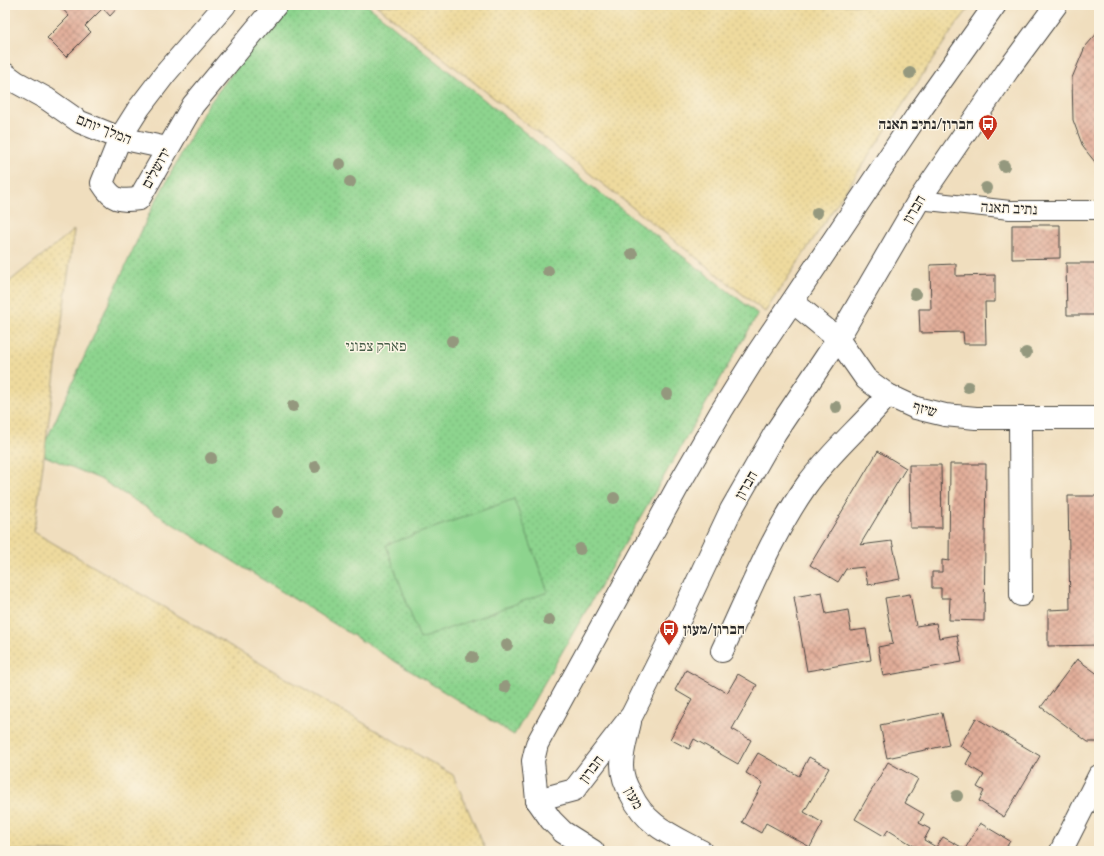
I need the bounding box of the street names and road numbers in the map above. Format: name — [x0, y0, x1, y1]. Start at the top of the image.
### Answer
street label: המלך יותם — [73, 110, 134, 151]
street label: ירושלים — [138, 145, 177, 193]
street label: חברון — [899, 191, 932, 228]
street label: נתיב תאנה — [980, 198, 1038, 221]
street label: שיזף — [910, 397, 939, 424]
street label: חברון — [731, 467, 764, 504]
street label: חברון — [575, 752, 610, 788]
street label: מעון — [618, 784, 647, 814]

